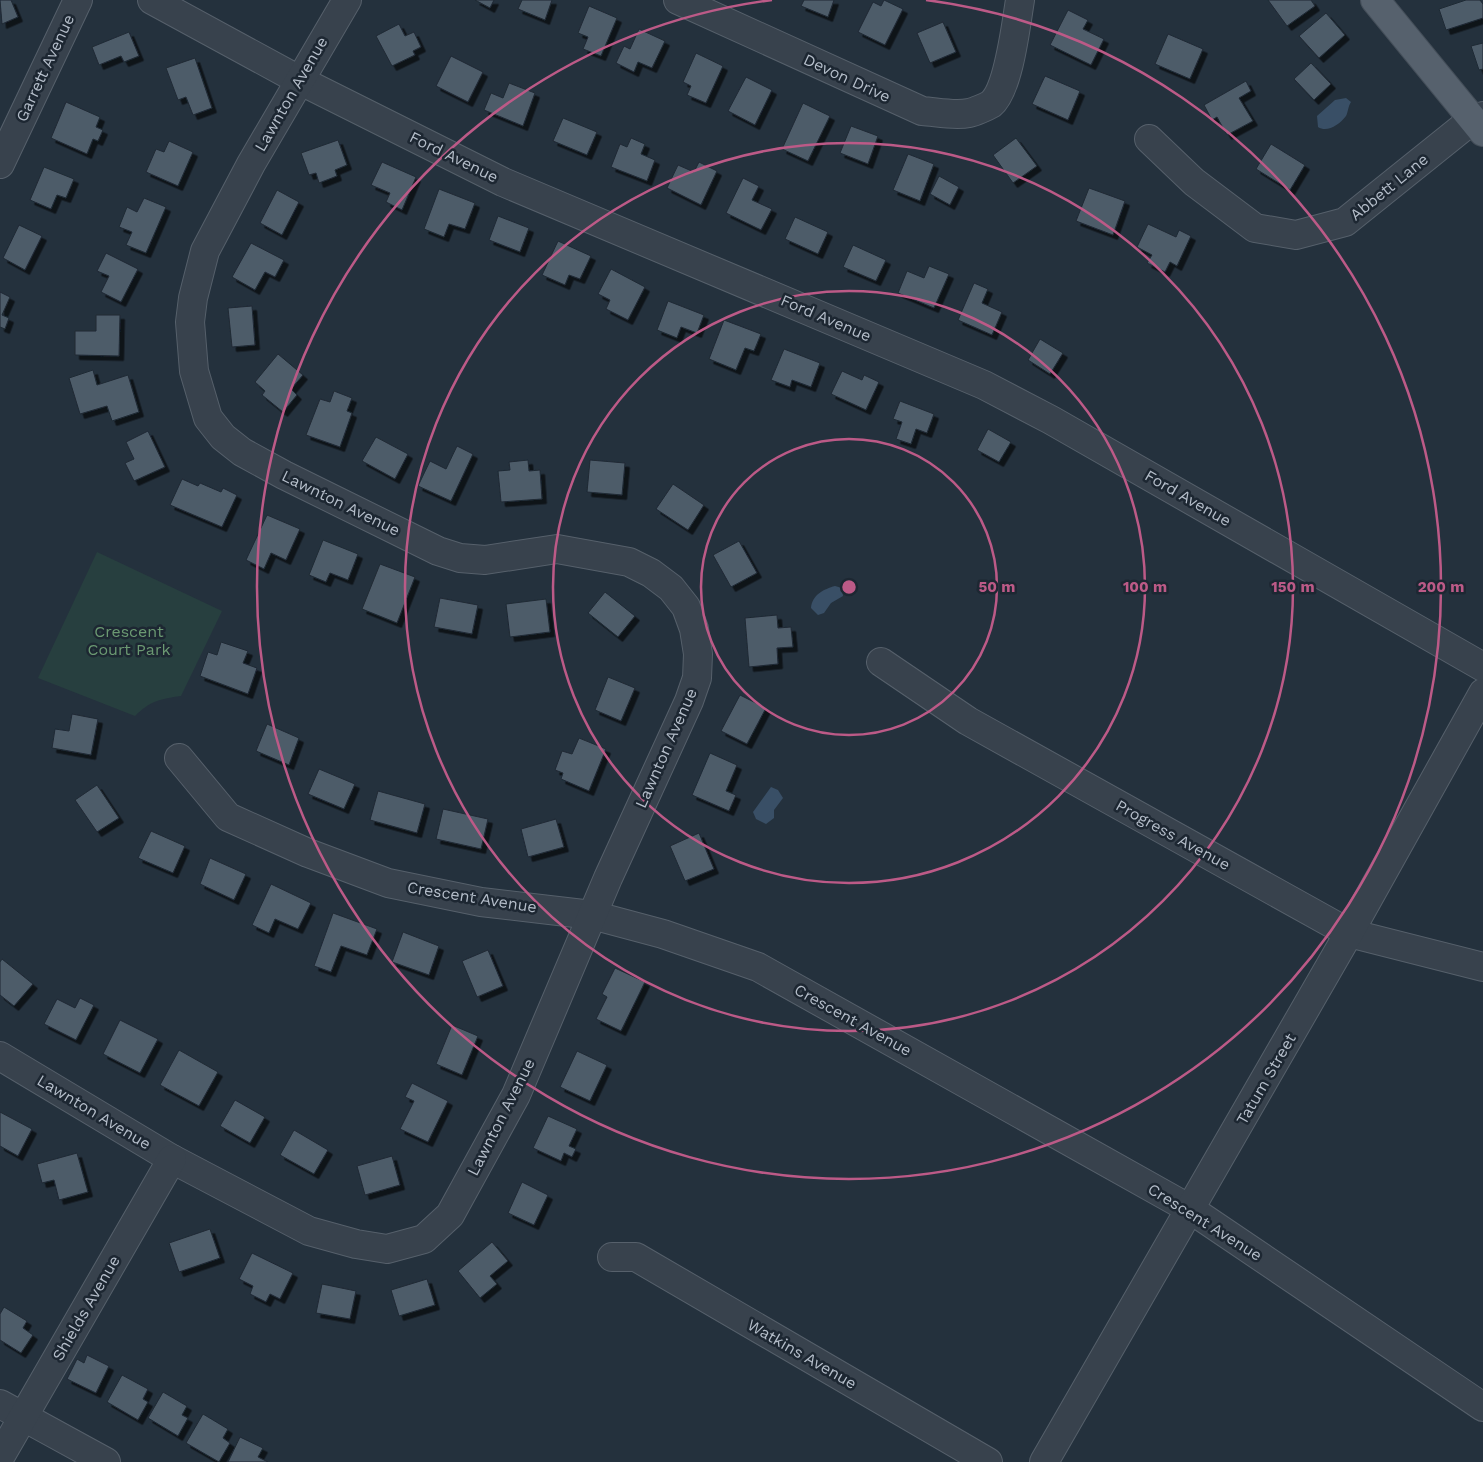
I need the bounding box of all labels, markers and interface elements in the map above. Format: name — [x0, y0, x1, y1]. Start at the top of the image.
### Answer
street label: Garrett Avenue — [12, 11, 78, 125]
street label: Lawnton Avenue — [250, 33, 332, 155]
street label: Devon Drive — [801, 50, 893, 106]
street label: Ford Avenue — [407, 127, 501, 187]
street label: Abbett Lane — [1346, 150, 1432, 224]
street label: Ford Avenue — [778, 290, 874, 346]
street label: Lawnton Avenue — [279, 466, 403, 540]
street label: Ford Avenue — [1142, 466, 1234, 530]
centre of rings — [840, 578, 858, 596]
text: 50 m — [979, 578, 1015, 596]
text: 100 m — [1123, 578, 1167, 596]
text: 150 m — [1271, 578, 1315, 596]
text: 200 m — [1418, 578, 1464, 596]
park label: Crescent Court Park — [87, 622, 171, 659]
street label: Lawnton Avenue — [631, 685, 701, 811]
street label: Progress Avenue — [1112, 796, 1234, 874]
street label: Crescent Avenue — [406, 877, 538, 917]
street label: Crescent Avenue — [791, 980, 915, 1060]
street label: Tatum Street — [1232, 1030, 1300, 1128]
street label: Lawnton Avenue — [463, 1055, 539, 1179]
street label: Lawnton Avenue — [34, 1071, 154, 1153]
street label: Crescent Avenue — [1144, 1179, 1266, 1265]
street label: Shields Avenue — [48, 1252, 124, 1364]
street label: Watkins Avenue — [744, 1315, 860, 1393]

